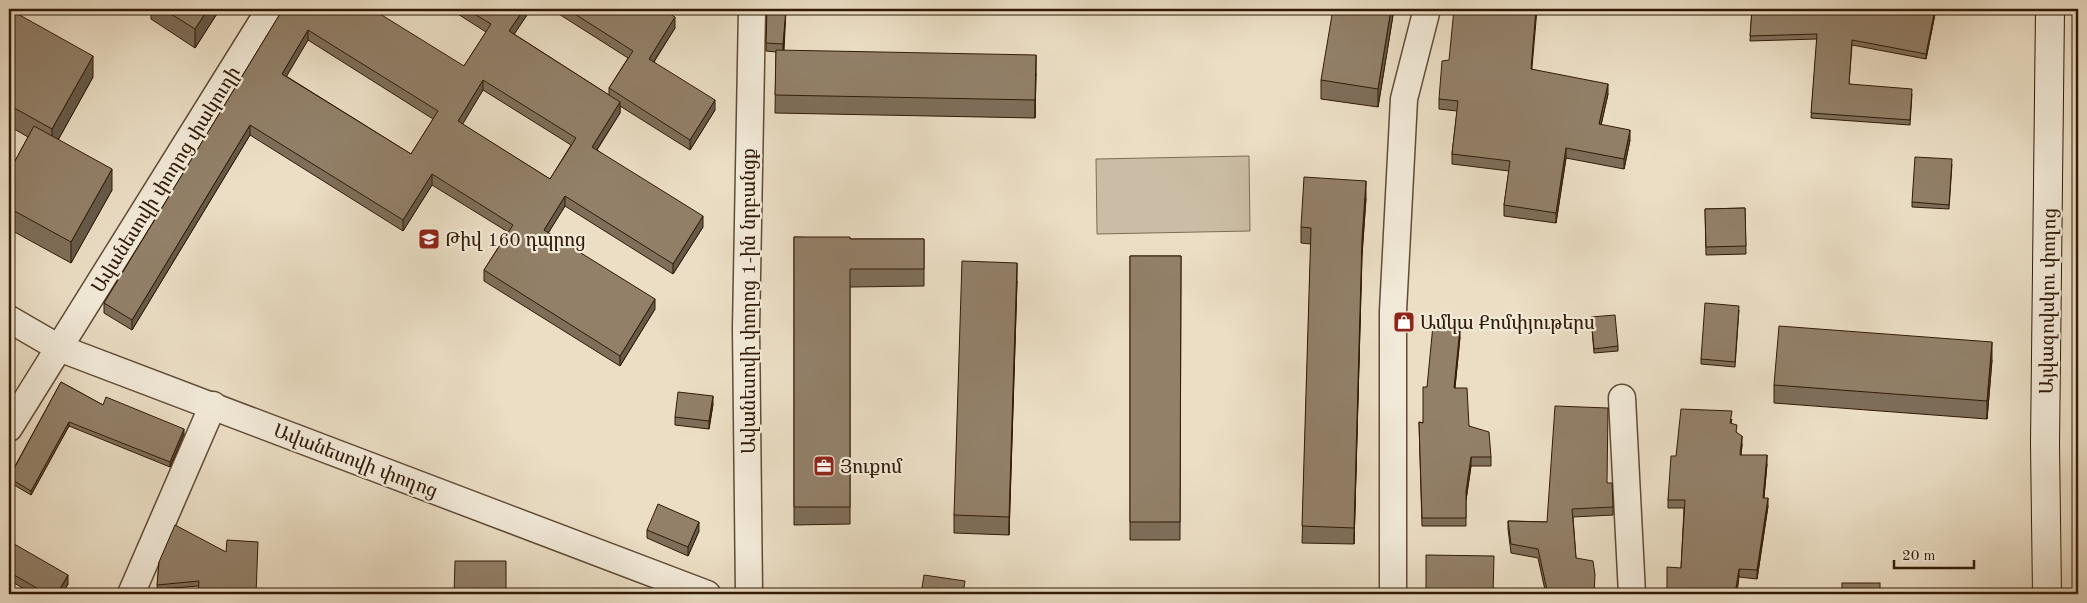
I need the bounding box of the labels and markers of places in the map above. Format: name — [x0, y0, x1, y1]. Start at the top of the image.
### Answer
school or university icon: Թիվ 160 դպրոց — [417, 227, 441, 251]
place label: Թիվ 160 դպրոց — [445, 231, 586, 251]
shop icon: Ամկա Քոմփյութերս — [1392, 310, 1416, 334]
place label: Ամկա Քոմփյութերս — [1420, 314, 1595, 334]
office icon: Յուքոմ — [812, 454, 836, 478]
place label: Յուքոմ — [840, 458, 903, 478]

